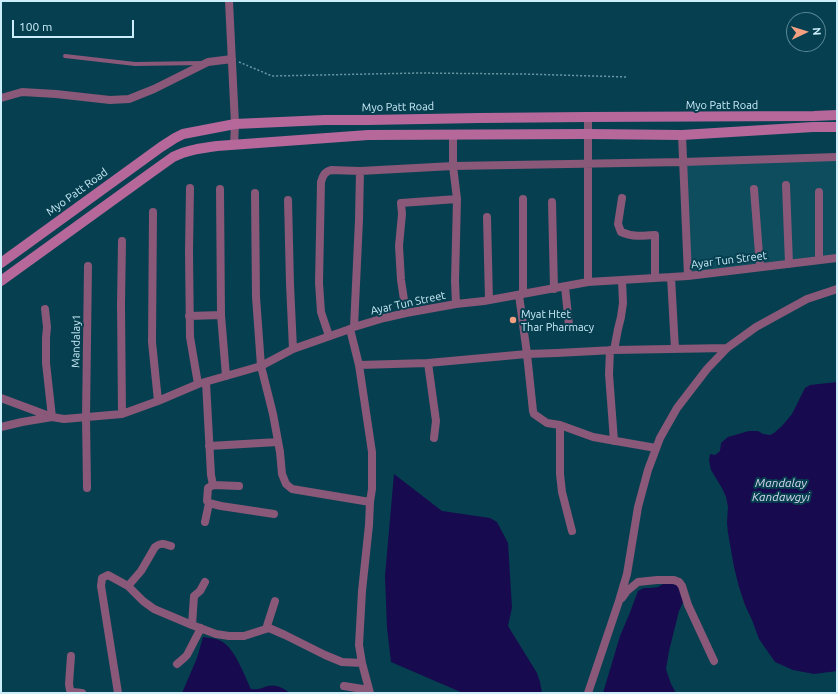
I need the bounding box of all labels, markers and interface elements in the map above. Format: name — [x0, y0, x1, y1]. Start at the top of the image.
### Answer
scale bar — [14, 12, 136, 38]
north arrow — [786, 12, 826, 52]
text: 100 m — [19, 20, 52, 33]
text: N — [811, 27, 823, 36]
street label: Myo Patt Road — [686, 98, 758, 112]
street label: Myo Patt Road — [362, 100, 434, 114]
street label: Myo Patt Road — [44, 165, 110, 219]
street label: Ayar Tun Street — [690, 249, 768, 271]
street label: Ayar Tun Street — [369, 289, 447, 317]
place label: Myat Htet Thar Pharmacy — [521, 307, 594, 333]
street label: Mandalay1 — [69, 314, 83, 368]
marker: Myat Htet Thar Pharmacy — [508, 315, 518, 325]
water label: Mandalay Kandawgyi — [752, 476, 810, 504]

